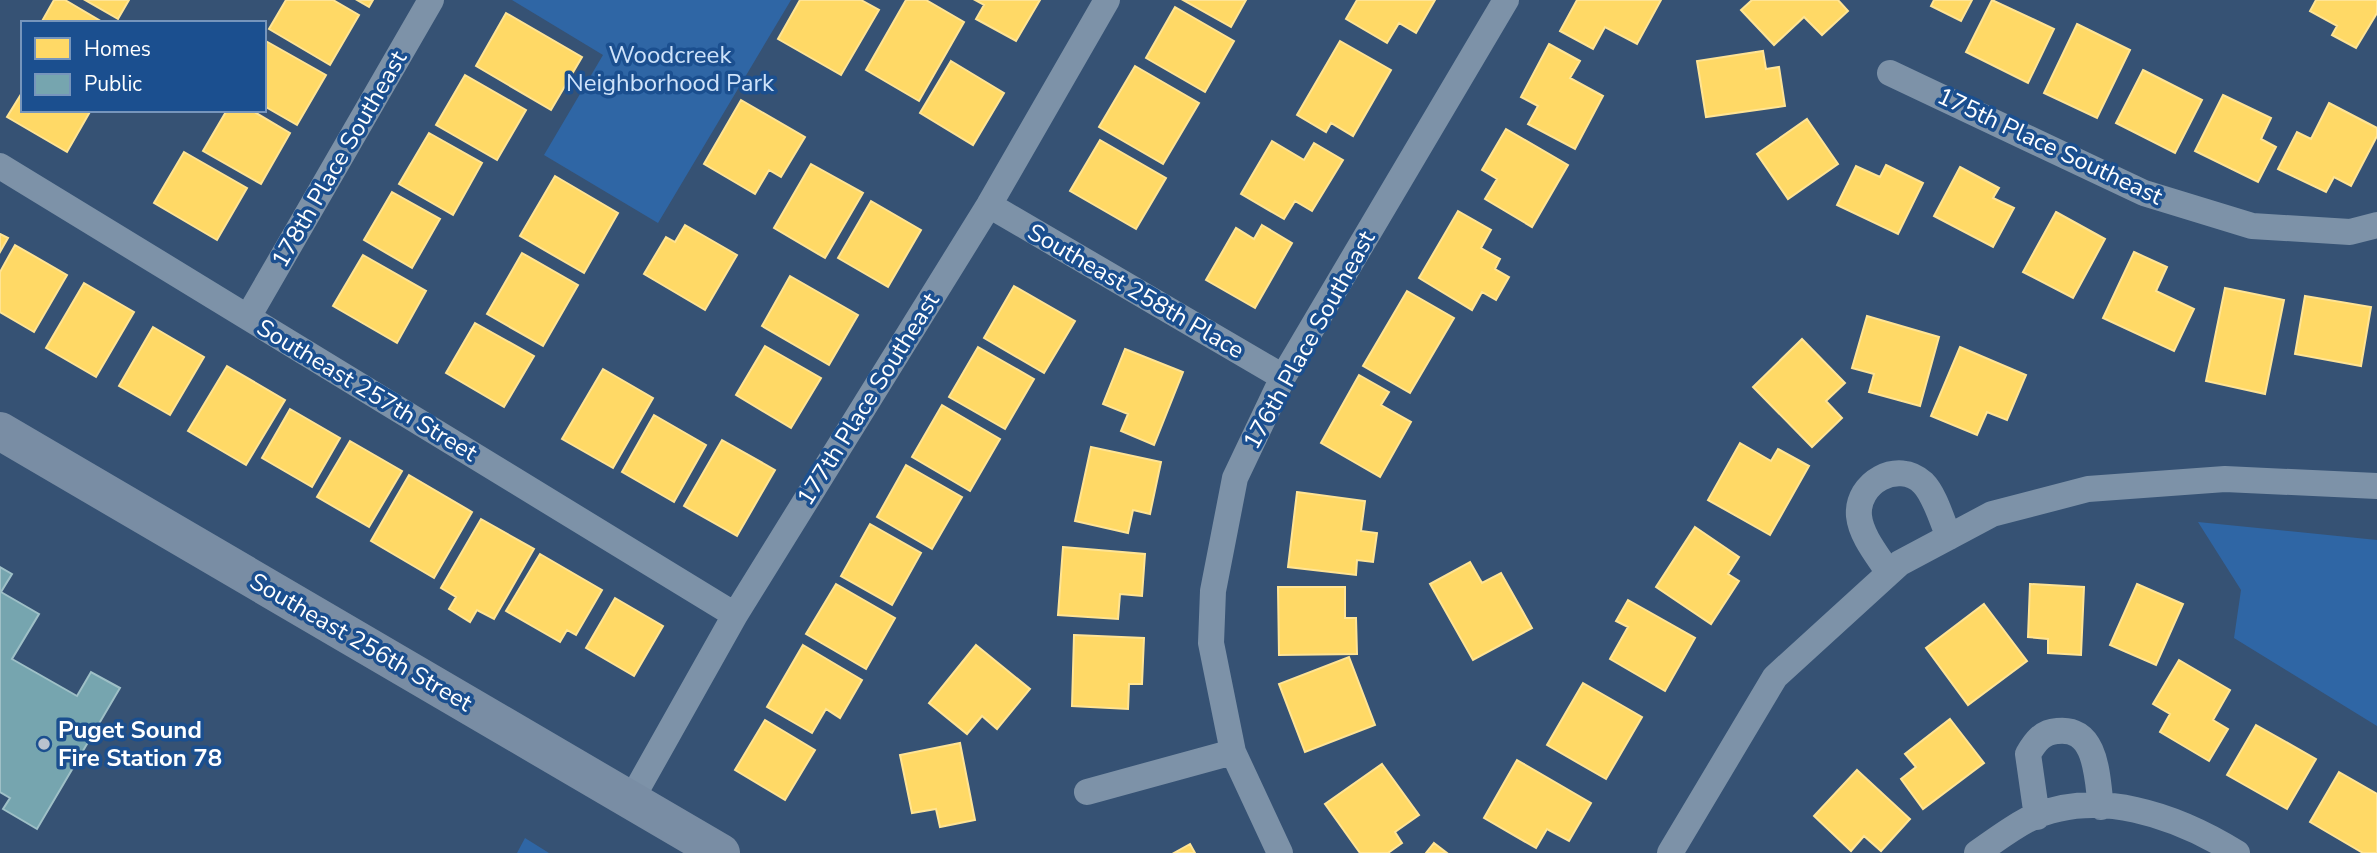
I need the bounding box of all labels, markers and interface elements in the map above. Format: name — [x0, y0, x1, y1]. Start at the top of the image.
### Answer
legend — [21, 21, 266, 112]
text: Homes — [84, 35, 151, 63]
park label: Woodcreek Neighborhood Park — [566, 39, 775, 99]
street label: 178th Place Southeast — [264, 44, 414, 273]
text: Public — [84, 70, 142, 98]
street label: 175th Place Southeast — [1932, 80, 2168, 213]
street label: Southeast 258th Place — [1022, 216, 1250, 366]
street label: 176th Place Southeast — [1236, 225, 1383, 455]
street label: 177th Place Southeast — [789, 286, 947, 511]
street label: Southeast 257th Street — [251, 311, 484, 469]
street label: Southeast 256th Street — [244, 565, 479, 719]
place label: Puget Sound Fire Station 78 — [58, 714, 222, 774]
marker: Puget Sound Fire Station 78 — [36, 736, 52, 752]

